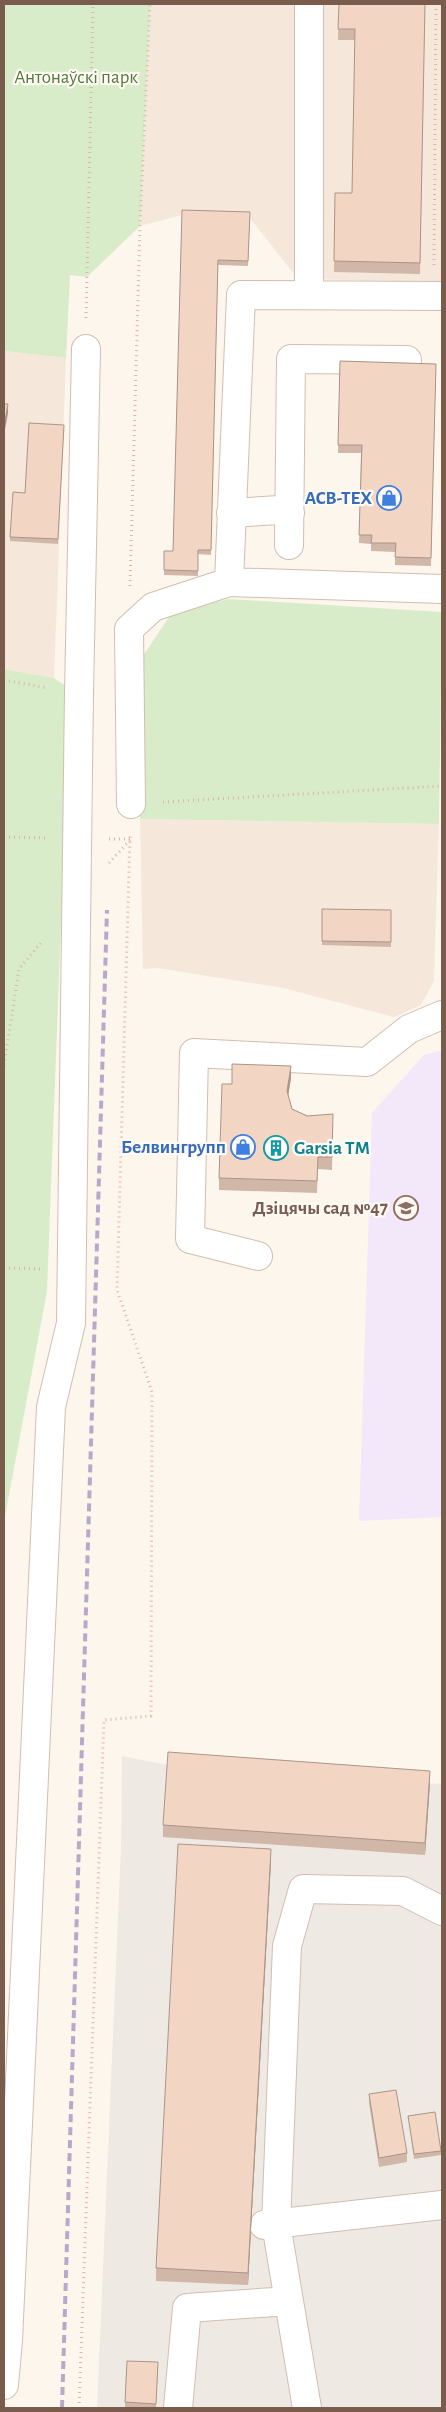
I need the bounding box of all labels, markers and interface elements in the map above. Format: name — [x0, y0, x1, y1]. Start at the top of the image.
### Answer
park label: Антонаўскі парк — [14, 68, 138, 87]
shop icon: ACB-TEX — [376, 485, 402, 511]
place label: ACB-TEX — [305, 489, 372, 508]
shop icon: Белвингрупп — [230, 1134, 256, 1160]
building icon: Garsia TM — [263, 1135, 289, 1161]
place label: Белвингрупп — [121, 1138, 226, 1157]
place label: Garsia TM — [294, 1139, 370, 1158]
school or university icon: Дзіцячы сад №47 — [393, 1195, 419, 1221]
place label: Дзіцячы сад №47 — [253, 1199, 388, 1218]

